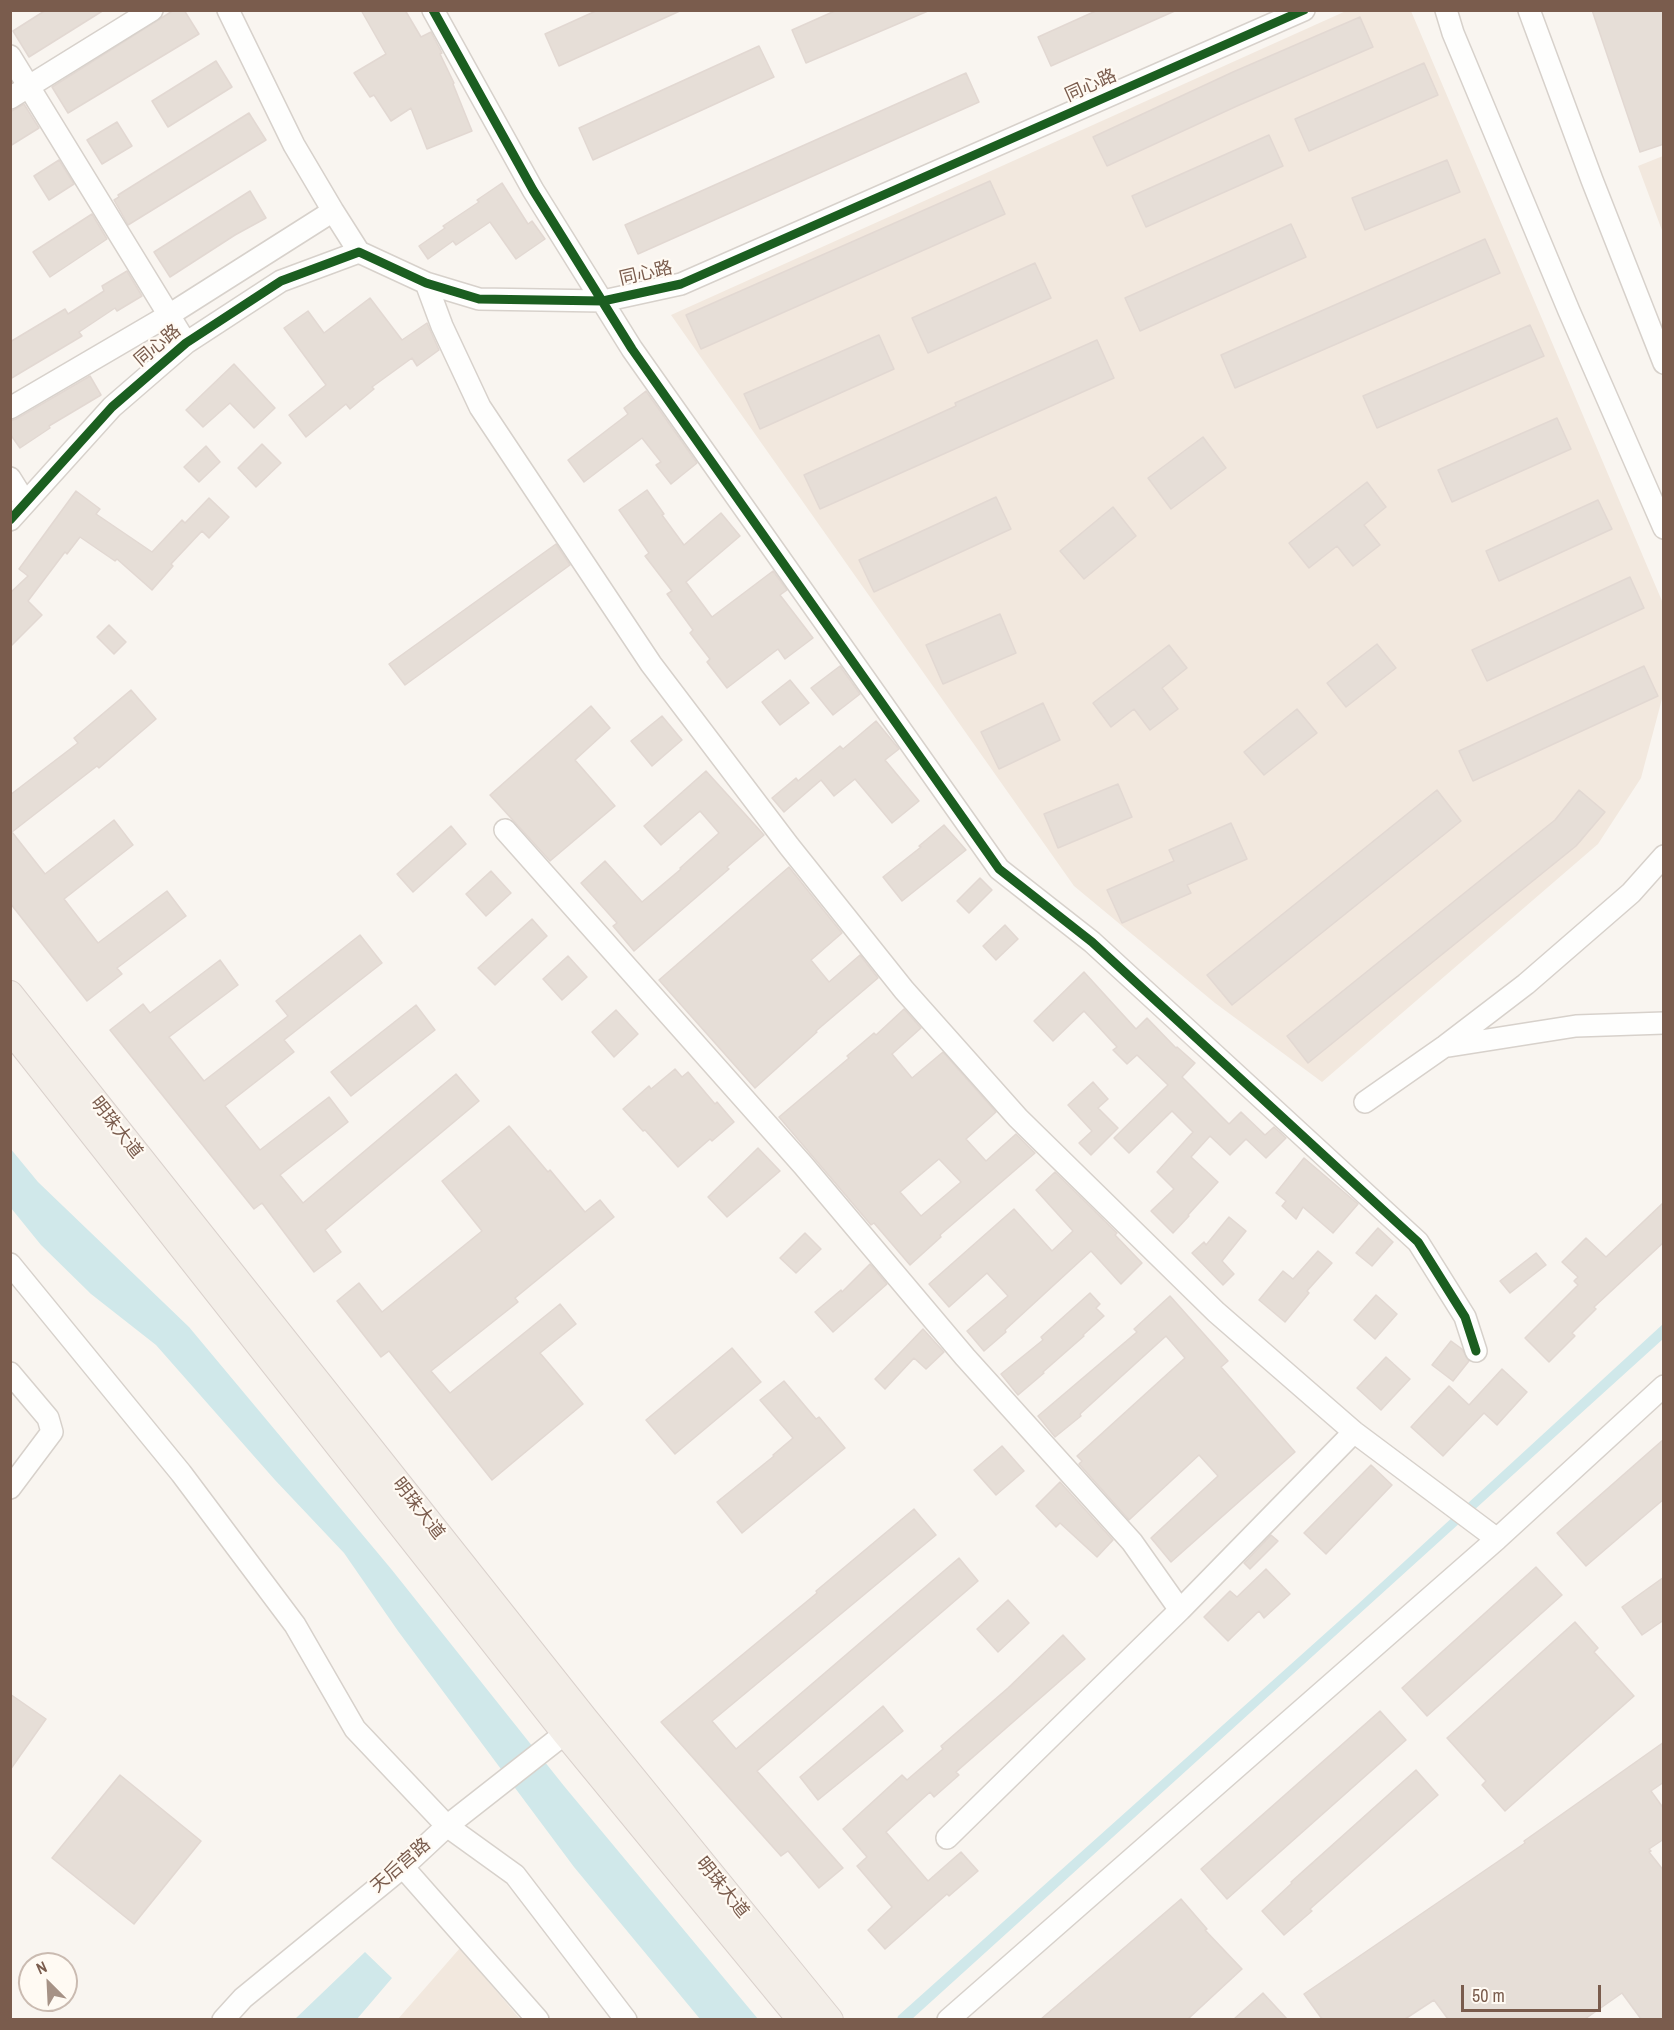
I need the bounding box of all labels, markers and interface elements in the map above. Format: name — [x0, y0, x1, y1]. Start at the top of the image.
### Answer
street label: 同心路 — [1062, 65, 1120, 107]
street label: 同心路 — [617, 257, 675, 291]
street label: 同心路 — [130, 320, 186, 372]
street label: 明珠大道 — [85, 1093, 147, 1163]
street label: 明珠大道 — [387, 1474, 449, 1544]
street label: 天后宫路 — [367, 1834, 435, 1898]
street label: 明珠大道 — [691, 1853, 753, 1923]
north arrow — [18, 1952, 78, 2012]
text: N — [33, 1955, 50, 1979]
scale bar — [1464, 1973, 1604, 2011]
text: 50 m — [1472, 1983, 1505, 2008]

